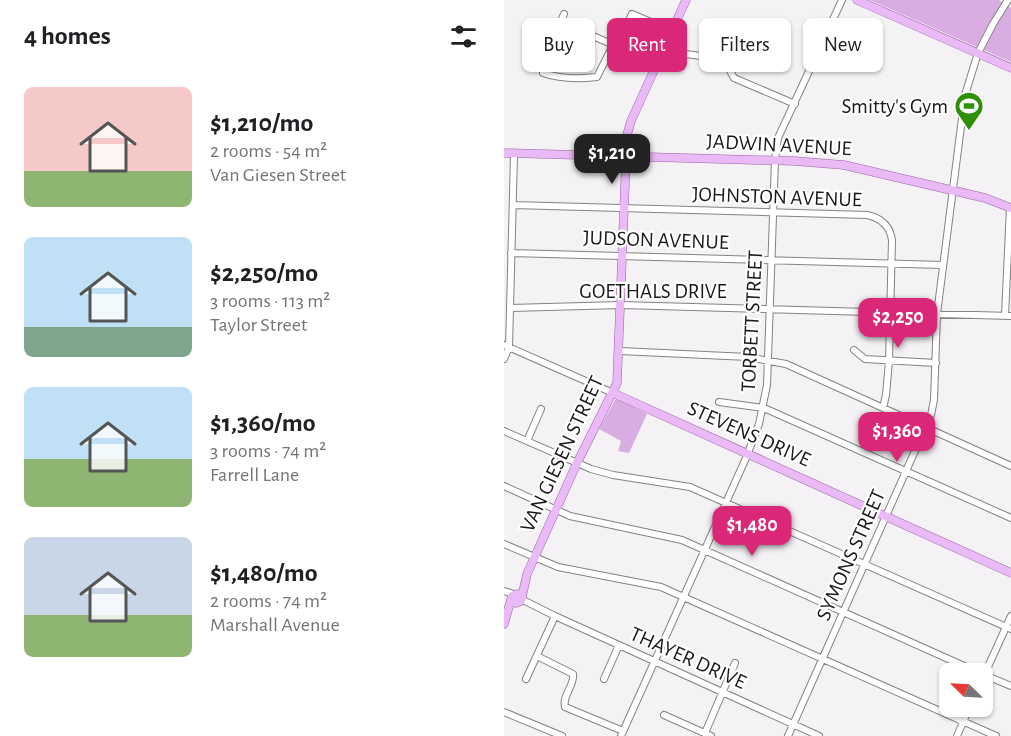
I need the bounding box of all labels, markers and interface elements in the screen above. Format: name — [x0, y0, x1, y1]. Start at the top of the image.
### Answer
chip: Buy — [522, 18, 595, 72]
chip: Rent — [607, 18, 687, 72]
chip: Filters — [699, 18, 791, 72]
chip: New — [803, 18, 883, 72]
icon: filters — [447, 20, 480, 53]
text: 4 homes — [24, 23, 111, 49]
sports icon: Smitty's Gym — [953, 90, 985, 132]
place label: Smitty's Gym — [841, 96, 948, 117]
text: $1,210/mo — [210, 110, 313, 136]
icon: home — [72, 111, 144, 183]
street label: JADWIN AVENUE — [706, 131, 852, 159]
pin: $1,210 — [563, 134, 661, 185]
text: 2 rooms · 54 m² — [210, 141, 327, 161]
text: $1,210 — [588, 143, 636, 163]
text: Van Giesen Street — [210, 165, 346, 185]
street label: JOHNSTON AVENUE — [692, 184, 862, 210]
street label: JUDSON AVENUE — [583, 227, 729, 253]
street label: TORBETT STREET — [738, 250, 766, 392]
text: $2,250/mo — [210, 260, 318, 286]
icon: home — [72, 261, 144, 333]
street label: GOETHALS DRIVE — [579, 281, 727, 302]
text: 3 rooms · 113 m² — [210, 291, 330, 311]
pin: $2,250 — [849, 298, 947, 349]
text: $2,250 — [872, 307, 924, 327]
text: Taylor Street — [210, 315, 307, 335]
street label: VAN GIESEN STREET — [517, 373, 607, 535]
street label: STEVENS DRIVE — [684, 398, 814, 470]
text: $1,360/mo — [210, 410, 316, 436]
icon: home — [72, 411, 144, 483]
pin: $1,360 — [848, 412, 946, 463]
text: $1,360 — [872, 421, 922, 441]
text: 3 rooms · 74 m² — [210, 441, 326, 461]
text: Farrell Lane — [210, 465, 299, 485]
street label: SYMONS STREET — [813, 486, 889, 624]
pin: $1,480 — [703, 506, 801, 557]
text: $1,480 — [726, 515, 778, 535]
text: $1,480/mo — [210, 560, 318, 586]
icon: home — [72, 561, 144, 633]
text: 2 rooms · 74 m² — [210, 591, 327, 611]
text: Marshall Avenue — [210, 615, 340, 635]
street label: THAYER DRIVE — [627, 623, 749, 693]
north arrow — [939, 663, 993, 717]
map controls — [939, 663, 993, 717]

